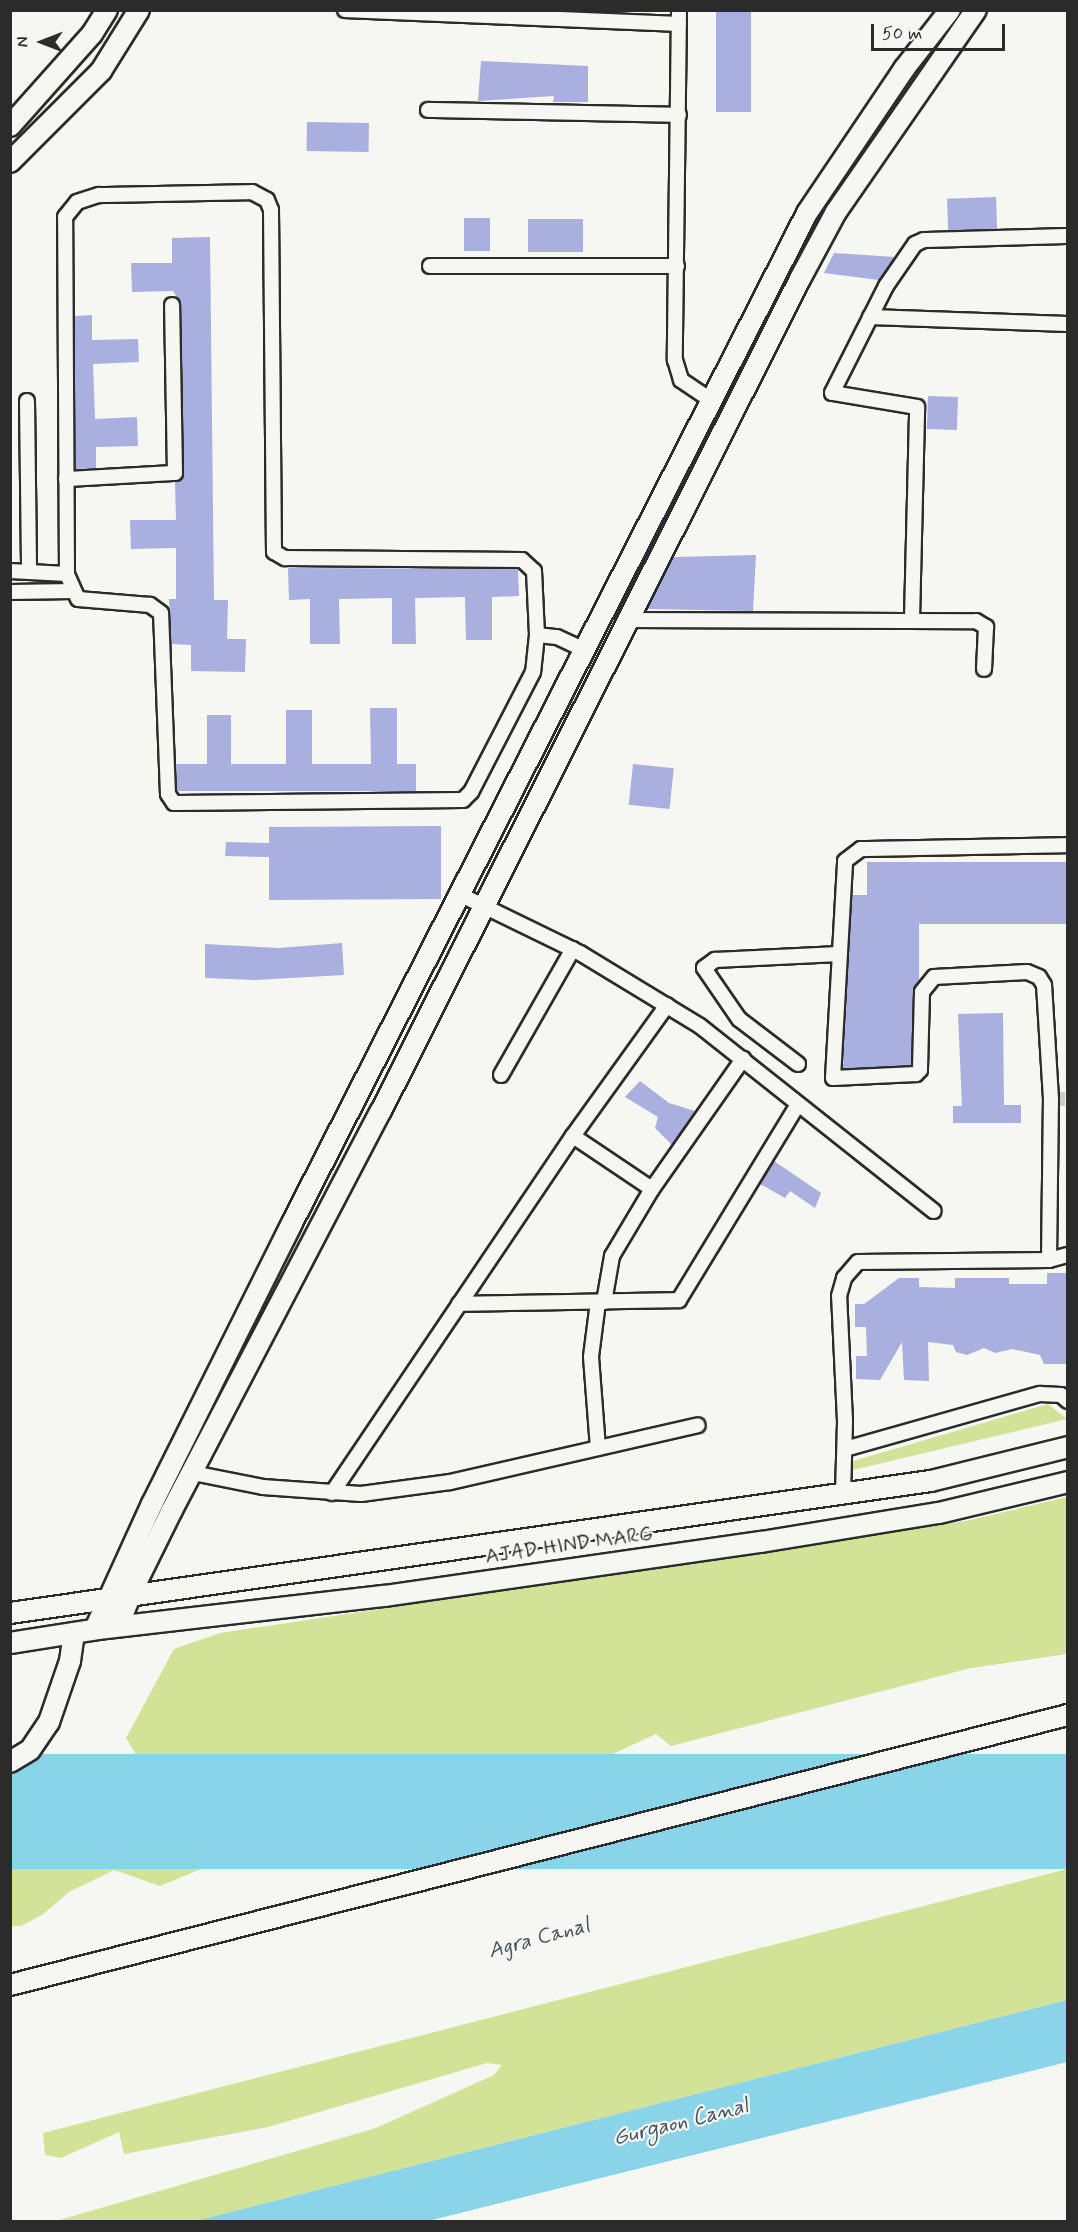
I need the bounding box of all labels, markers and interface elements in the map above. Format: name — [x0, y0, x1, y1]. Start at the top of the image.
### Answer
north arrow — [12, 12, 72, 72]
scale bar — [874, 12, 1008, 50]
text: 50 m — [882, 22, 922, 46]
text: N — [13, 37, 34, 47]
street label: AJAD HIND MARG — [480, 1520, 658, 1570]
water label: Agra Canal — [486, 1913, 592, 1965]
water label: Gurgaon Canal — [612, 2094, 750, 2152]

